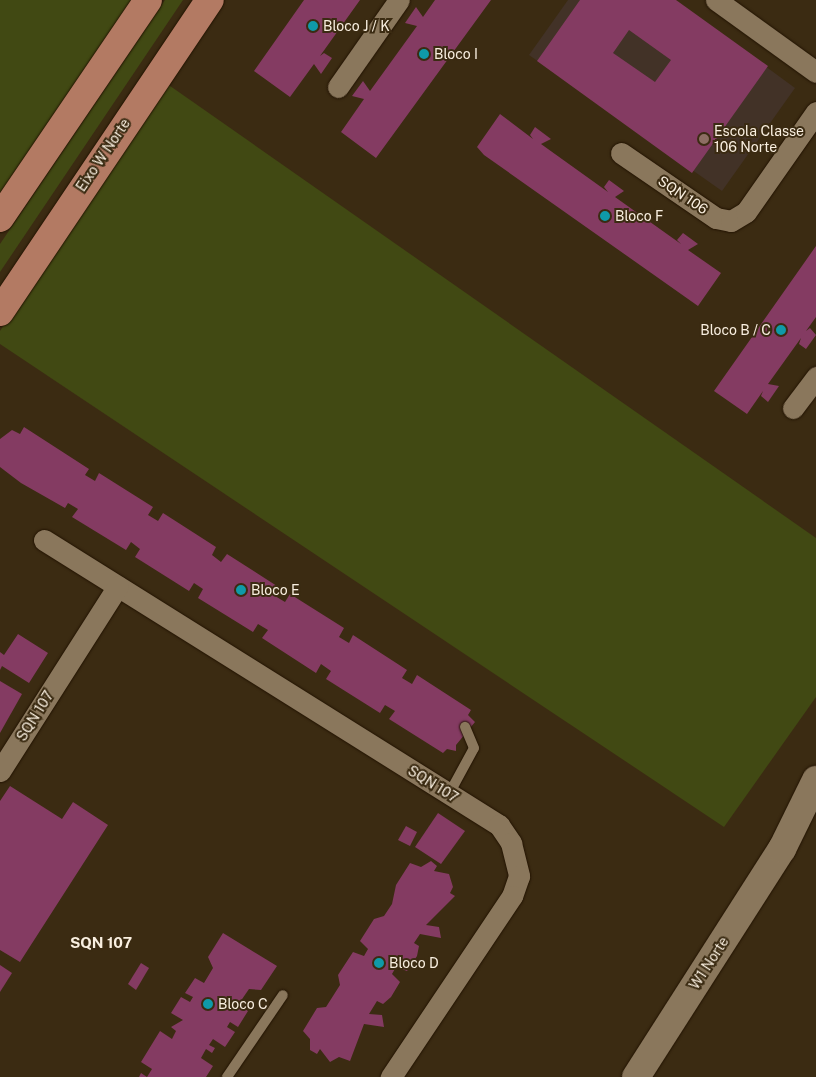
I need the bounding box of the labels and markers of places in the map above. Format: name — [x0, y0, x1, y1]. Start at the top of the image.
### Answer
place label: Bloco J / K — [323, 18, 390, 34]
marker: Bloco J / K — [307, 20, 319, 32]
place label: Bloco I — [434, 46, 478, 62]
marker: Bloco I — [418, 48, 430, 60]
place label: Escola Classe 106 Norte — [714, 123, 804, 156]
marker: Escola Classe 106 Norte — [698, 133, 710, 145]
place label: Bloco F — [615, 208, 663, 224]
marker: Bloco F — [599, 210, 611, 222]
place label: Bloco B / C — [700, 322, 771, 338]
marker: Bloco B / C — [775, 324, 787, 336]
place label: Bloco E — [251, 582, 300, 598]
marker: Bloco E — [235, 584, 247, 596]
place label: Bloco D — [389, 955, 439, 971]
marker: Bloco D — [373, 957, 385, 969]
place label: Bloco C — [218, 996, 268, 1012]
marker: Bloco C — [202, 998, 214, 1010]

